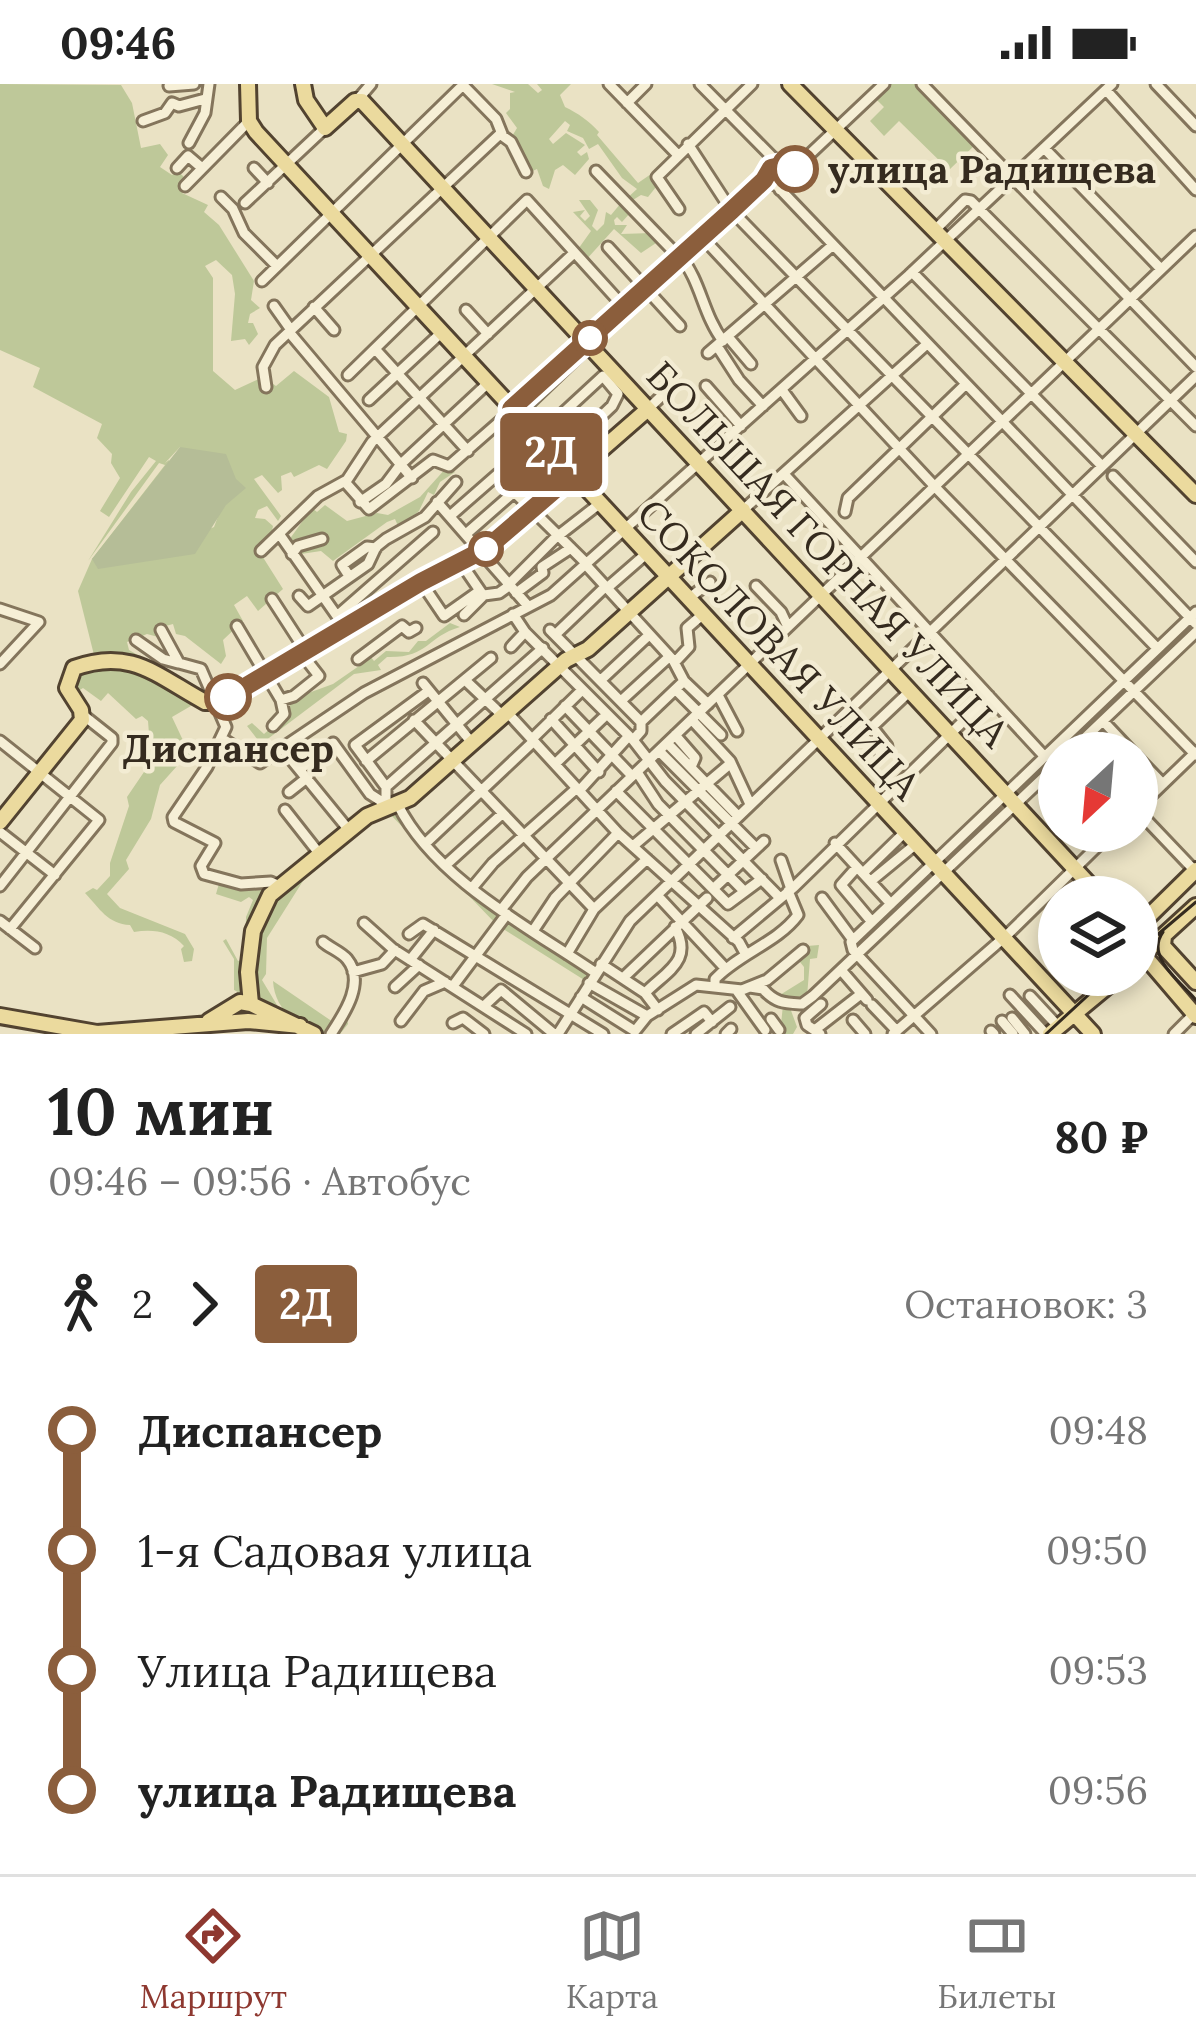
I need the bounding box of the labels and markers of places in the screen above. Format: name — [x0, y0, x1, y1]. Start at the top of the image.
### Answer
place label: улица Радищева — [828, 144, 1156, 194]
marker: улица Радищева — [773, 147, 817, 191]
unlabelled marker — [574, 322, 606, 354]
unlabelled marker — [470, 533, 502, 565]
marker: Диспансер — [206, 675, 250, 719]
place label: Диспансер — [122, 723, 334, 773]

